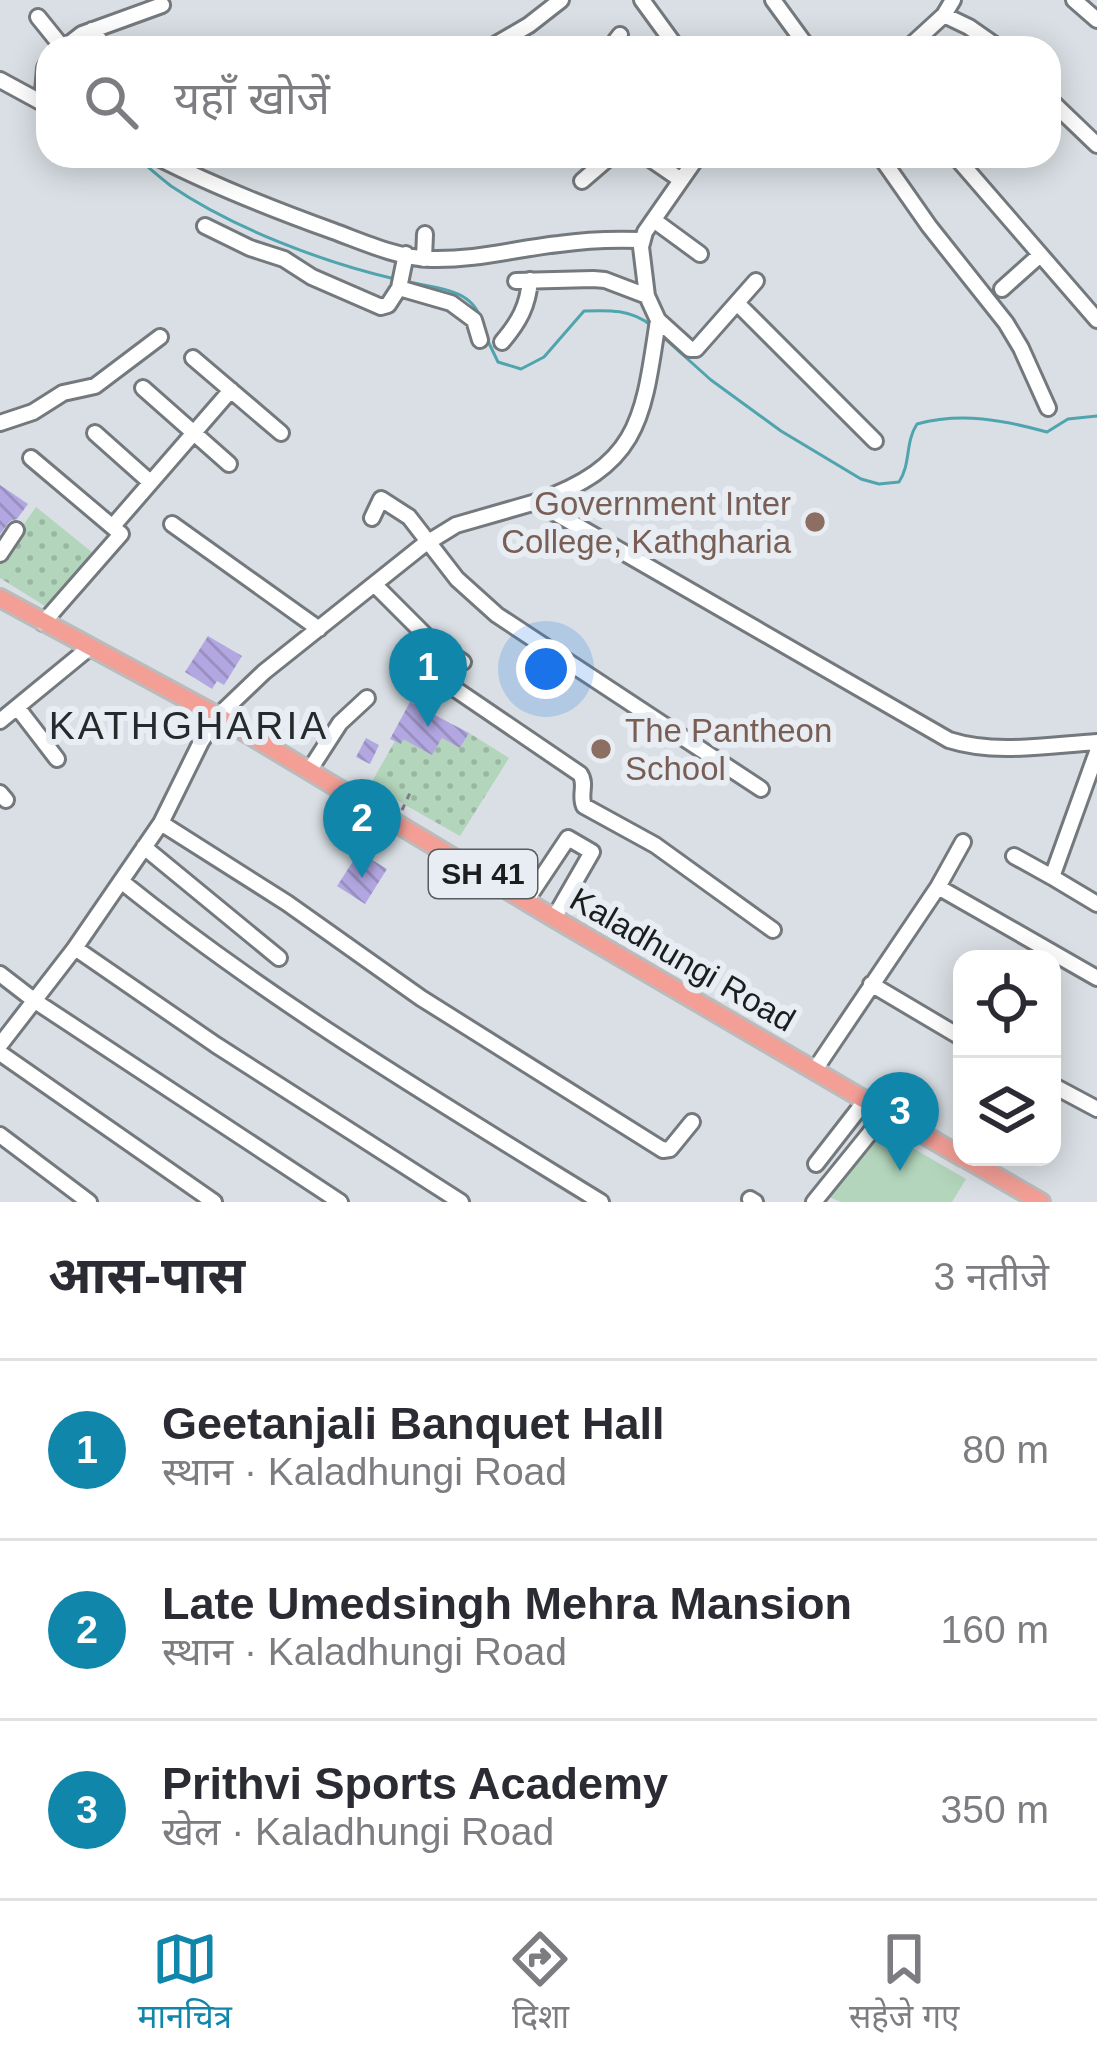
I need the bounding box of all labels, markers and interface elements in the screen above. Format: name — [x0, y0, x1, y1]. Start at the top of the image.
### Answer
search box — [36, 36, 1061, 168]
icon: search — [78, 69, 144, 135]
text: यहाँ खोजें — [174, 73, 330, 124]
place label: Government Inter College, Kathgharia — [501, 485, 792, 560]
marker: Government Inter College, Kathgharia — [802, 509, 828, 535]
pin: 1 — [389, 628, 467, 727]
your location — [516, 639, 576, 699]
district label: KATHGHARIA — [49, 704, 329, 747]
place label: The Pantheon School — [625, 712, 832, 787]
marker: The Pantheon School — [588, 736, 614, 762]
pin: 2 — [323, 779, 401, 878]
road number: SH 41 — [429, 850, 537, 898]
street label: Kaladhungi Road — [564, 880, 802, 1039]
map controls — [953, 950, 1061, 1166]
button: locate — [953, 950, 1061, 1058]
button: layers — [953, 1058, 1061, 1166]
pin: 3 — [861, 1072, 939, 1171]
text: आस-पास — [48, 1247, 245, 1304]
text: 3 नतीजे — [934, 1255, 1049, 1298]
text: Geetanjali Banquet Hall — [162, 1398, 665, 1449]
text: 1 — [76, 1428, 98, 1471]
text: 80 m — [962, 1428, 1049, 1471]
text: स्थान · Kaladhungi Road — [162, 1450, 567, 1493]
text: Late Umedsingh Mehra Mansion — [162, 1578, 852, 1629]
text: 2 — [76, 1608, 98, 1651]
text: 160 m — [941, 1608, 1049, 1651]
text: स्थान · Kaladhungi Road — [162, 1630, 567, 1673]
text: Prithvi Sports Academy — [162, 1758, 668, 1809]
text: 3 — [76, 1788, 98, 1831]
text: 350 m — [941, 1788, 1049, 1831]
text: खेल · Kaladhungi Road — [162, 1810, 554, 1853]
tab: मानचित्र — [138, 1926, 232, 2041]
tab: दिशा — [507, 1926, 573, 2041]
tab: सहेजे गए — [849, 1926, 959, 2041]

